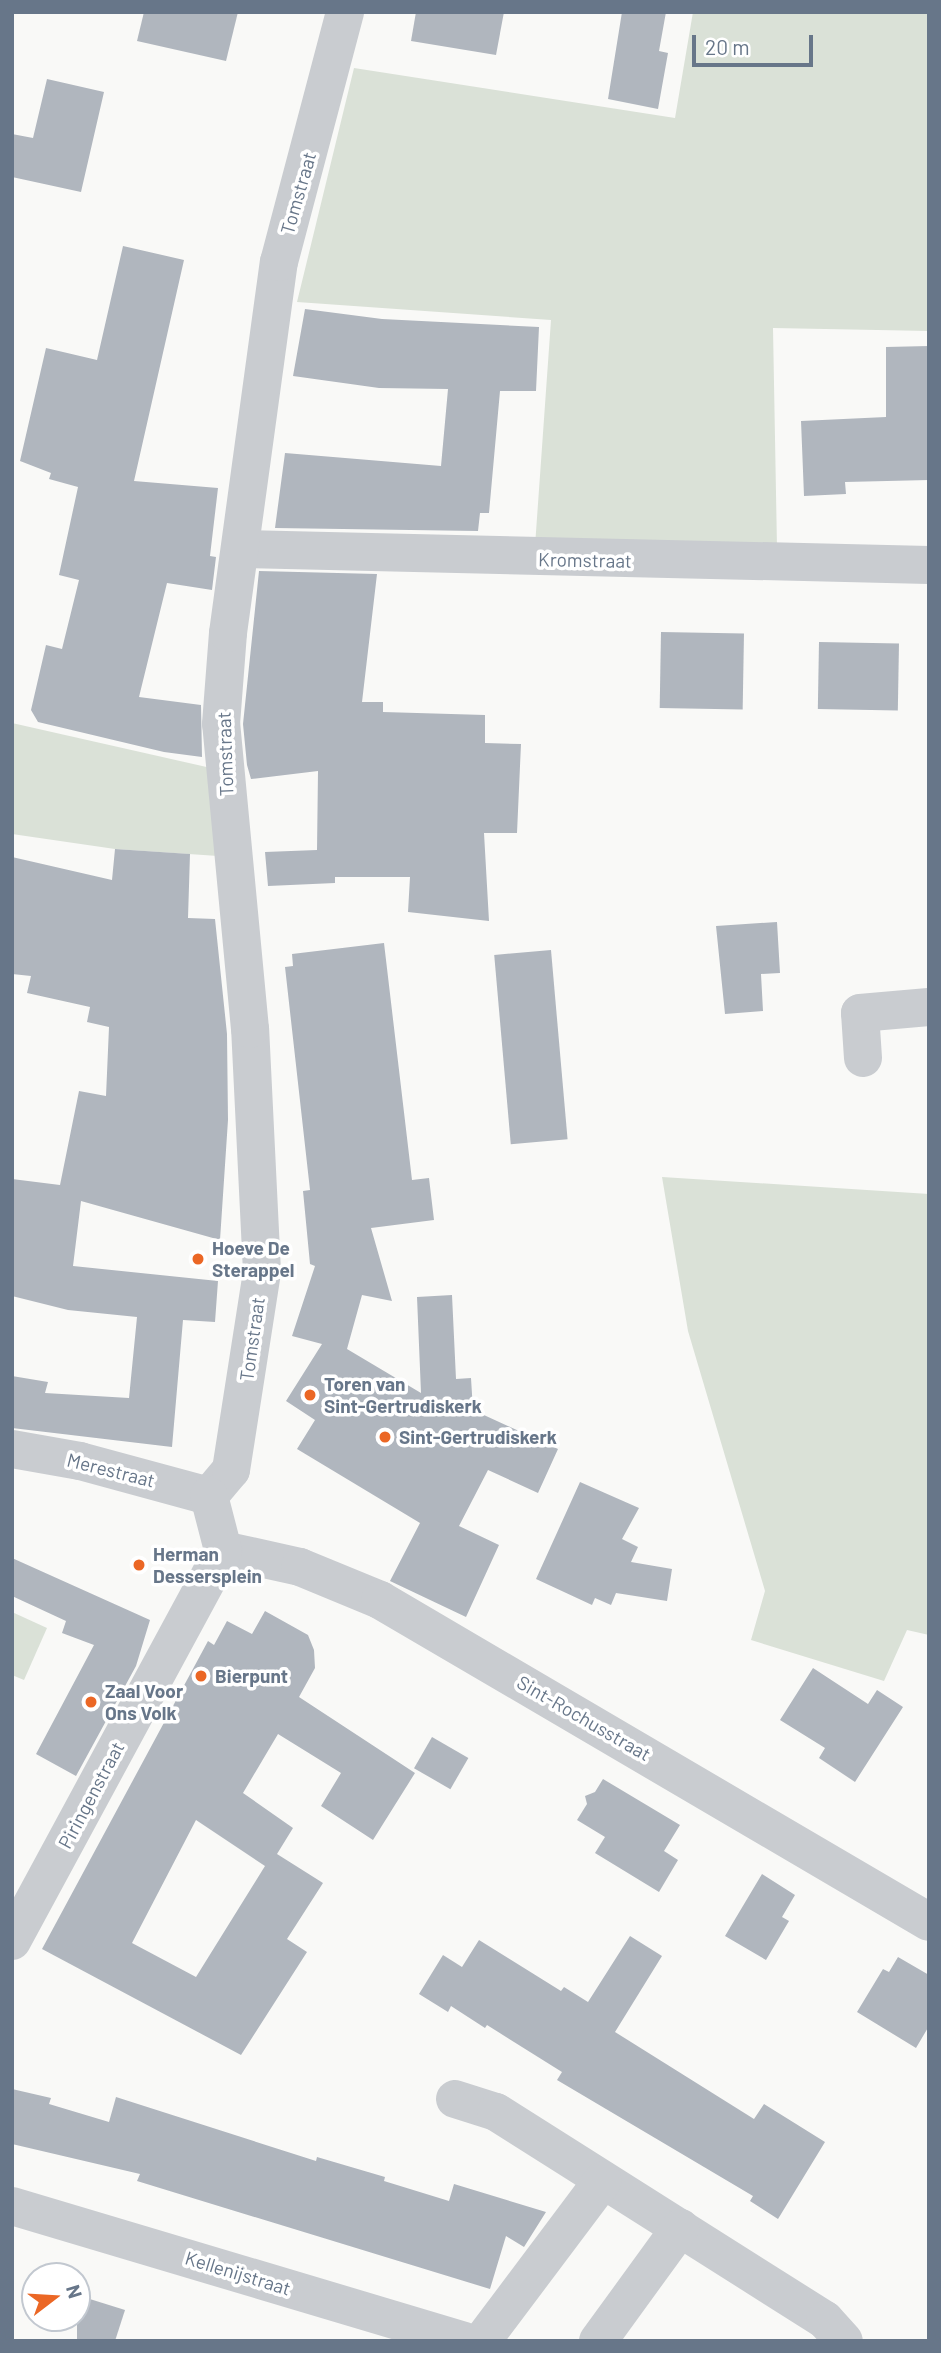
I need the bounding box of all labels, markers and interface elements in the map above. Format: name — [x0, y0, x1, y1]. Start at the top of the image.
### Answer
scale bar — [696, 21, 817, 65]
text: 20 m — [705, 34, 750, 59]
street label: Tomstraat — [275, 149, 321, 237]
street label: Kromstraat — [538, 548, 632, 572]
street label: Tomstraat — [212, 711, 238, 797]
place label: Hoeve De Sterappel — [212, 1237, 294, 1281]
marker: Hoeve De Sterappel — [190, 1251, 206, 1267]
street label: Tomstraat — [235, 1295, 269, 1383]
place label: Toren van Sint-Gertrudiskerk — [324, 1373, 482, 1417]
marker: Toren van Sint-Gertrudiskerk — [302, 1387, 318, 1403]
place label: Sint-Gertrudiskerk — [399, 1426, 557, 1448]
marker: Sint-Gertrudiskerk — [377, 1429, 393, 1445]
street label: Merestraat — [65, 1448, 157, 1492]
place label: Herman Dessersplein — [153, 1543, 262, 1587]
marker: Herman Dessersplein — [131, 1557, 147, 1573]
place label: Bierpunt — [215, 1665, 288, 1687]
marker: Bierpunt — [193, 1668, 209, 1684]
street label: Sint-Rochusstraat — [513, 1670, 655, 1766]
place label: Zaal Voor Ons Volk — [105, 1680, 183, 1724]
marker: Zaal Voor Ons Volk — [83, 1694, 99, 1710]
street label: Piringenstraat — [53, 1738, 129, 1852]
street label: Kellenijstraat — [182, 2246, 294, 2300]
north arrow — [21, 2262, 91, 2332]
text: N — [62, 2282, 87, 2301]

